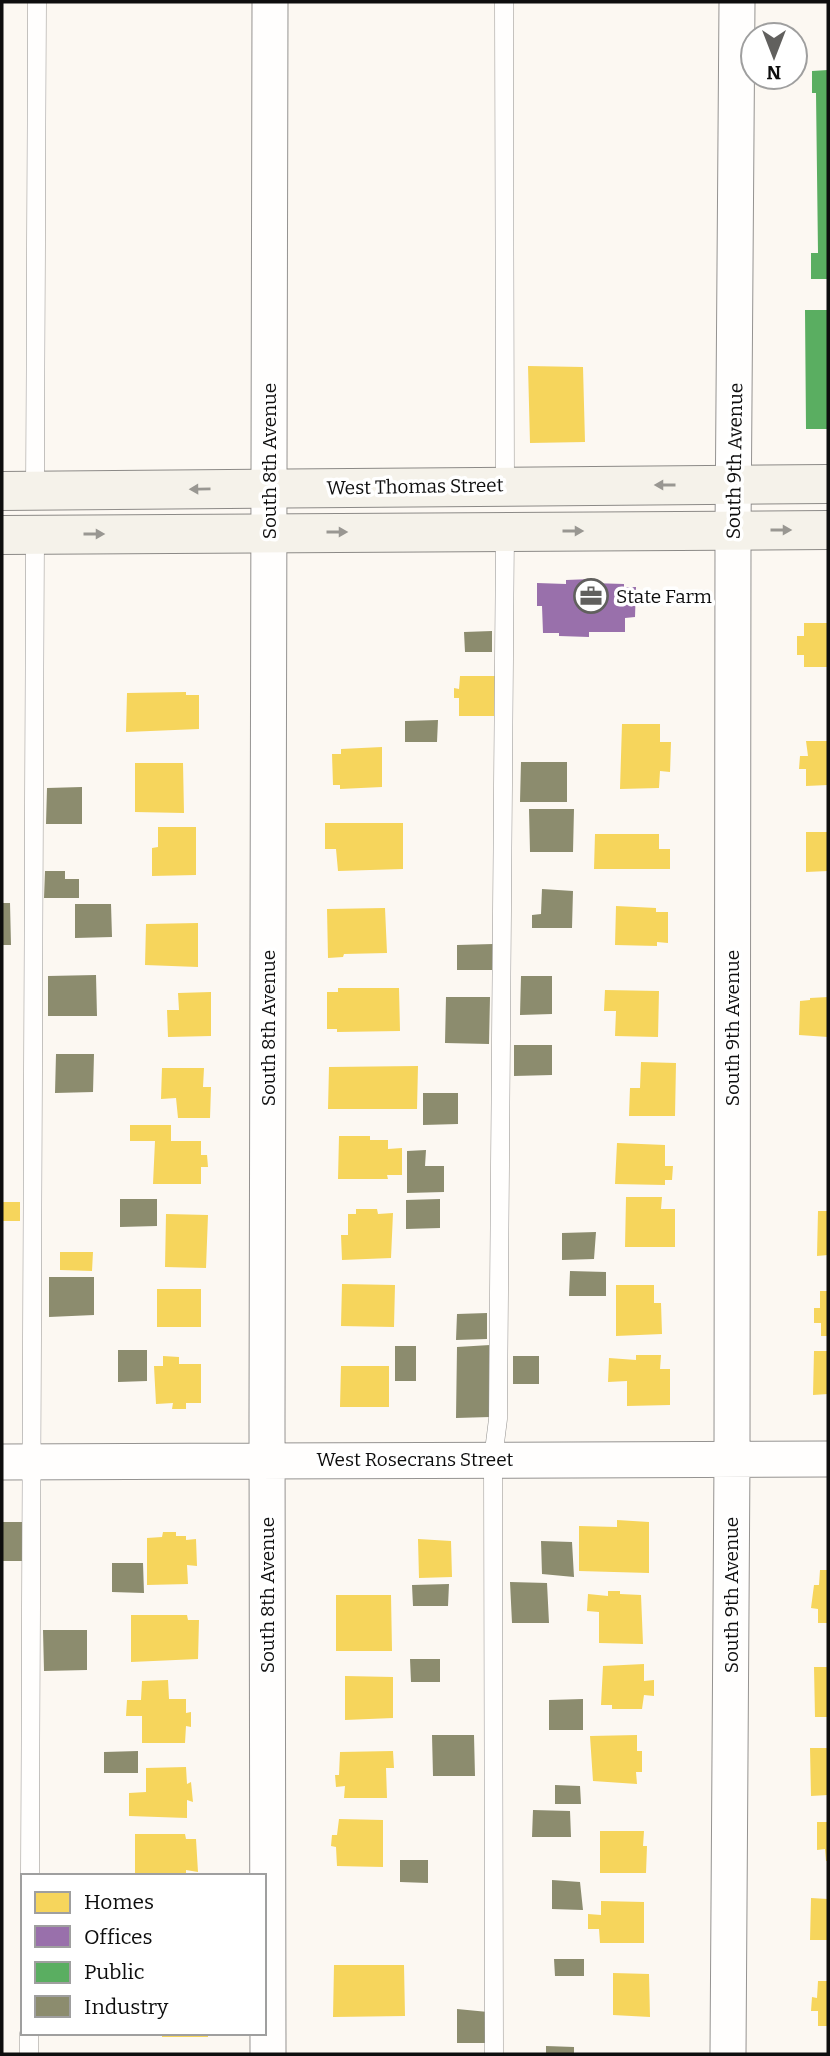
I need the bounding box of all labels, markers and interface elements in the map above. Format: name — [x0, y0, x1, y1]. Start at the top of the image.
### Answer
north arrow — [739, 21, 809, 91]
text: N — [766, 61, 781, 84]
street label: South 8th Avenue — [258, 383, 281, 539]
street label: South 9th Avenue — [722, 383, 747, 539]
street label: West Thomas Street — [326, 473, 504, 500]
one-way arrow — [654, 479, 676, 491]
one-way arrow — [189, 483, 211, 495]
one-way arrow — [562, 525, 584, 537]
one-way arrow — [770, 525, 792, 536]
one-way arrow — [326, 526, 348, 538]
one-way arrow — [84, 528, 106, 540]
office icon: State Farm — [572, 577, 610, 615]
place label: State Farm — [616, 585, 712, 608]
street label: South 8th Avenue — [257, 950, 280, 1106]
street label: South 9th Avenue — [721, 950, 744, 1106]
street label: West Rosecrans Street — [317, 1448, 514, 1471]
street label: South 8th Avenue — [256, 1517, 279, 1673]
street label: South 9th Avenue — [720, 1517, 743, 1673]
legend — [21, 1874, 266, 2035]
text: Homes — [84, 1889, 154, 1915]
text: Offices — [84, 1924, 153, 1950]
text: Public — [84, 1959, 145, 1985]
text: Industry — [84, 1994, 169, 2020]

